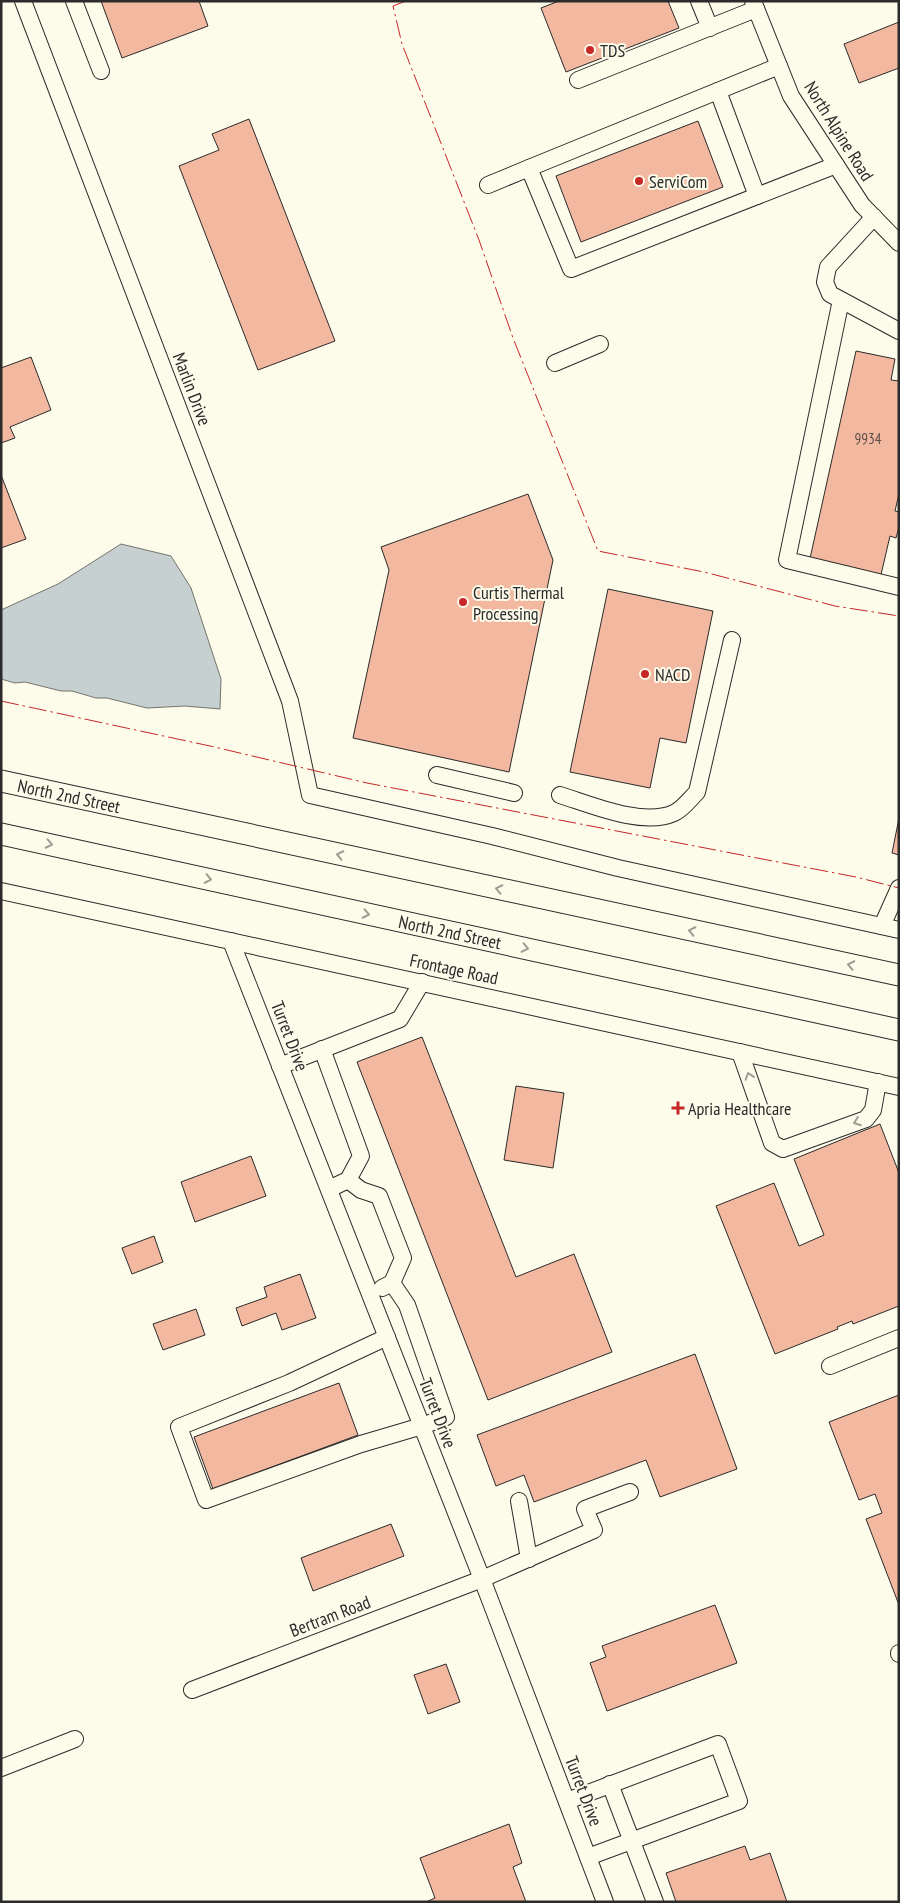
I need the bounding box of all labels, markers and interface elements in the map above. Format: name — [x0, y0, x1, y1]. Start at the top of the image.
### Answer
place label: TDS — [600, 39, 625, 62]
marker: TDS — [584, 44, 596, 56]
street label: North Alpine Road — [799, 77, 879, 185]
place label: ServiCom — [649, 170, 707, 193]
marker: ServiCom — [633, 175, 645, 187]
street label: Marlin Drive — [168, 349, 216, 429]
house number: 9934 — [854, 429, 882, 448]
place label: Curtis Thermal Processing — [473, 581, 565, 625]
marker: Curtis Thermal Processing — [457, 596, 469, 608]
place label: NACD — [655, 663, 691, 686]
marker: NACD — [639, 668, 651, 680]
street label: North 2nd Street — [16, 774, 122, 818]
one-way arrow — [44, 838, 53, 849]
one-way arrow — [336, 850, 345, 860]
one-way arrow — [203, 873, 212, 884]
one-way arrow — [495, 884, 504, 895]
one-way arrow — [362, 908, 371, 919]
street label: North 2nd Street — [397, 910, 503, 954]
one-way arrow — [688, 926, 697, 936]
one-way arrow — [521, 943, 530, 953]
street label: Frontage Road — [408, 948, 500, 990]
one-way arrow — [847, 960, 856, 971]
street label: Turret Drive — [266, 998, 314, 1074]
one-way arrow — [745, 1073, 755, 1081]
place label: Apria Healthcare — [688, 1097, 792, 1120]
marker: Apria Healthcare — [672, 1102, 684, 1114]
one-way arrow — [854, 1116, 862, 1126]
street label: Turret Drive — [414, 1375, 462, 1451]
street label: Bertram Road — [286, 1590, 374, 1642]
street label: Turret Drive — [560, 1753, 608, 1829]

